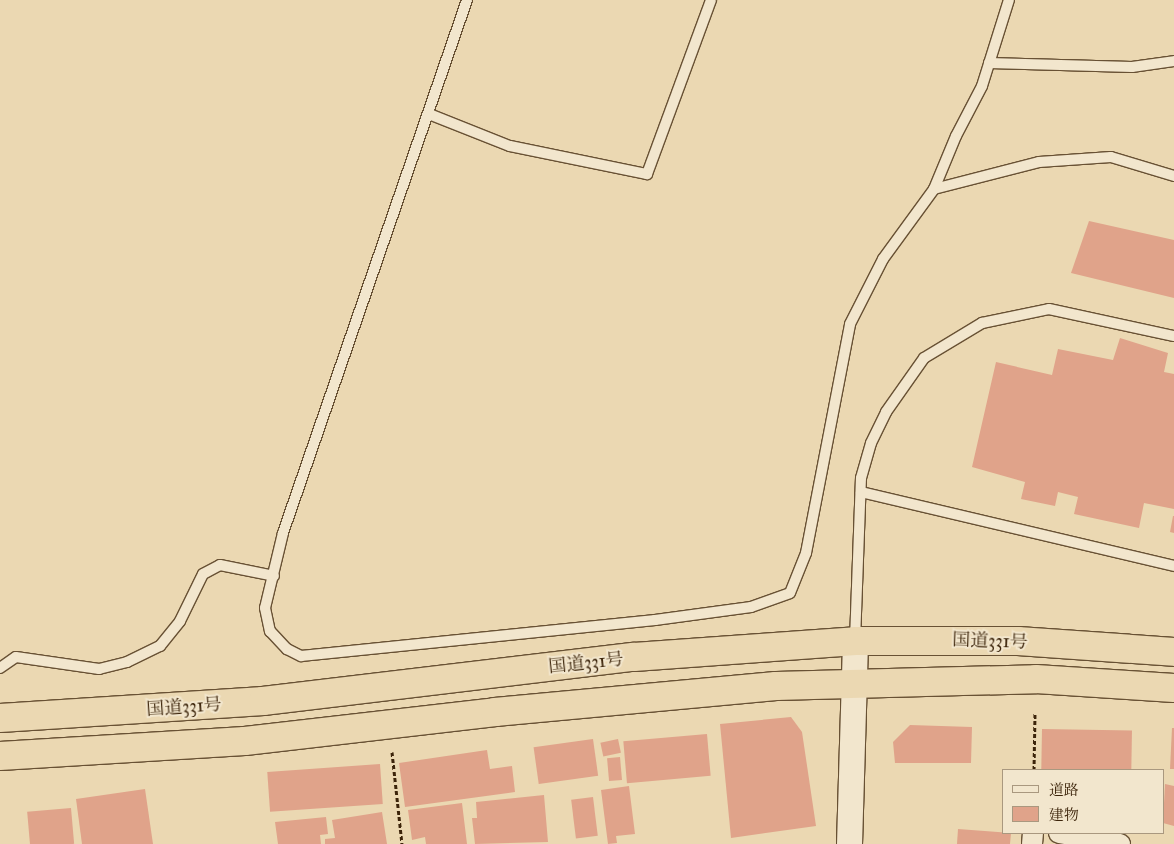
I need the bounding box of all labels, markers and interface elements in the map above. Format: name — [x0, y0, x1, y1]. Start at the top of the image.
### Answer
street label: 国道331号 — [952, 629, 1028, 653]
street label: 国道331号 — [547, 648, 625, 678]
street label: 国道331号 — [146, 694, 222, 720]
legend — [1002, 769, 1164, 834]
text: 道路 — [1049, 781, 1079, 799]
text: 建物 — [1049, 806, 1079, 824]

